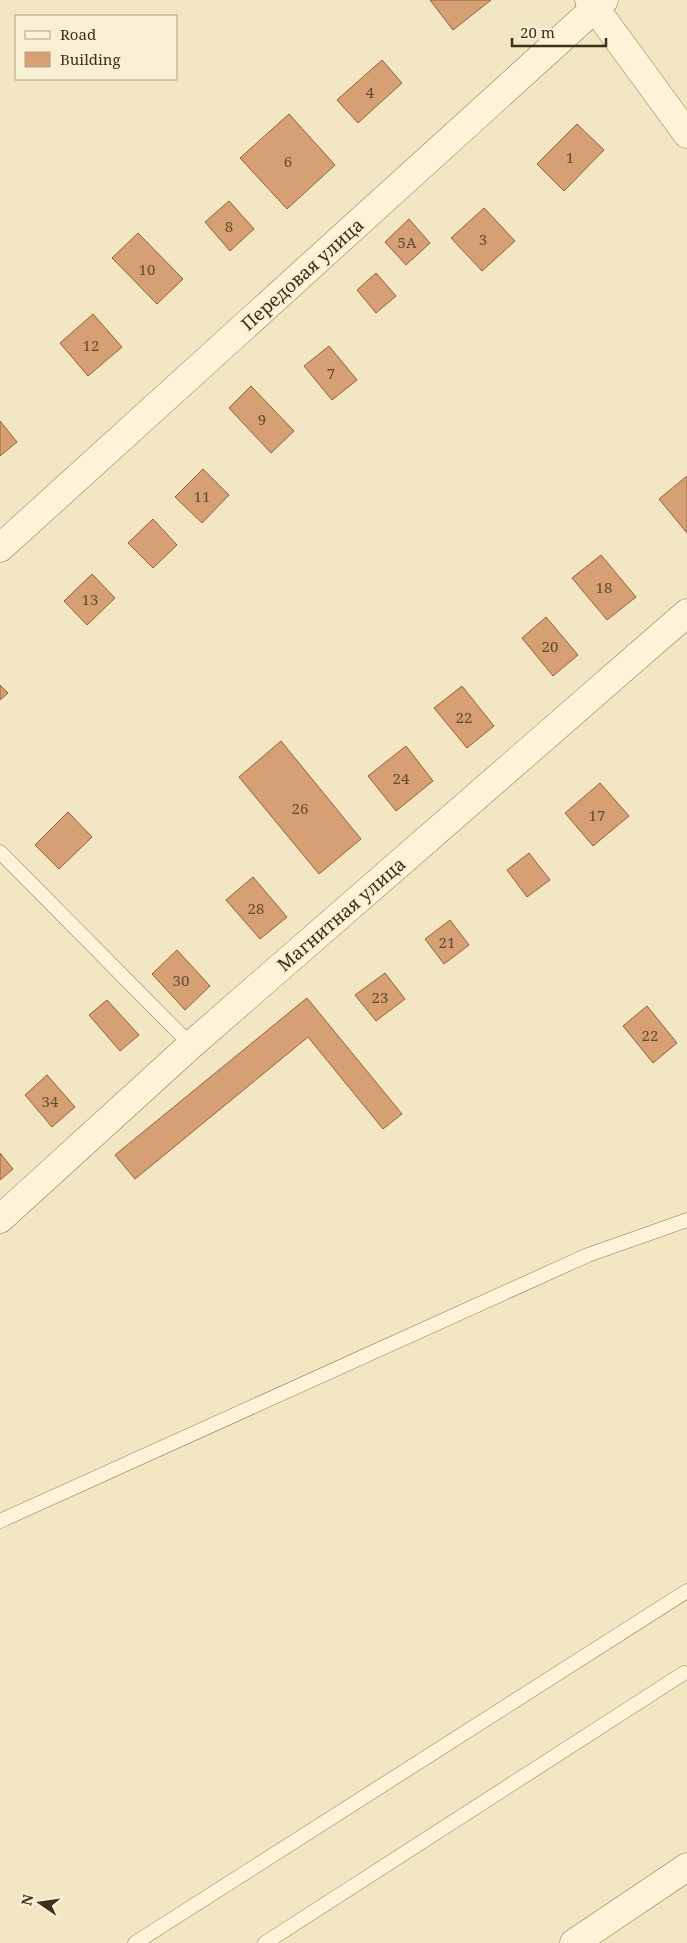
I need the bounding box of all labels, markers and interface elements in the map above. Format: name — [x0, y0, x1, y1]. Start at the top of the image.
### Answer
legend — [15, 15, 178, 80]
scale bar — [512, 15, 606, 47]
text: 20 m — [520, 22, 555, 42]
text: Road — [60, 24, 96, 44]
text: Building — [60, 49, 121, 69]
house number: 4 — [366, 82, 375, 102]
house number: 1 — [566, 147, 574, 167]
house number: 6 — [284, 151, 292, 171]
street label: Передовая улица — [236, 213, 368, 335]
house number: 8 — [225, 216, 233, 236]
house number: 3 — [479, 229, 487, 249]
house number: 5А — [398, 232, 417, 252]
house number: 10 — [139, 259, 155, 279]
house number: 12 — [83, 335, 99, 355]
house number: 7 — [327, 363, 335, 383]
house number: 9 — [258, 409, 266, 429]
house number: 11 — [194, 486, 210, 506]
house number: 18 — [596, 577, 612, 597]
house number: 13 — [82, 589, 98, 609]
house number: 20 — [542, 636, 558, 656]
house number: 22 — [456, 707, 472, 727]
house number: 24 — [393, 768, 410, 788]
house number: 26 — [292, 798, 308, 818]
house number: 17 — [589, 805, 605, 825]
street label: Магнитная улица — [272, 852, 410, 976]
house number: 28 — [248, 898, 264, 918]
house number: 21 — [439, 932, 455, 952]
house number: 30 — [173, 970, 189, 990]
house number: 23 — [372, 987, 388, 1007]
house number: 22 — [642, 1025, 658, 1045]
house number: 34 — [42, 1091, 59, 1111]
north arrow — [15, 1878, 65, 1928]
text: N — [16, 1892, 37, 1907]

